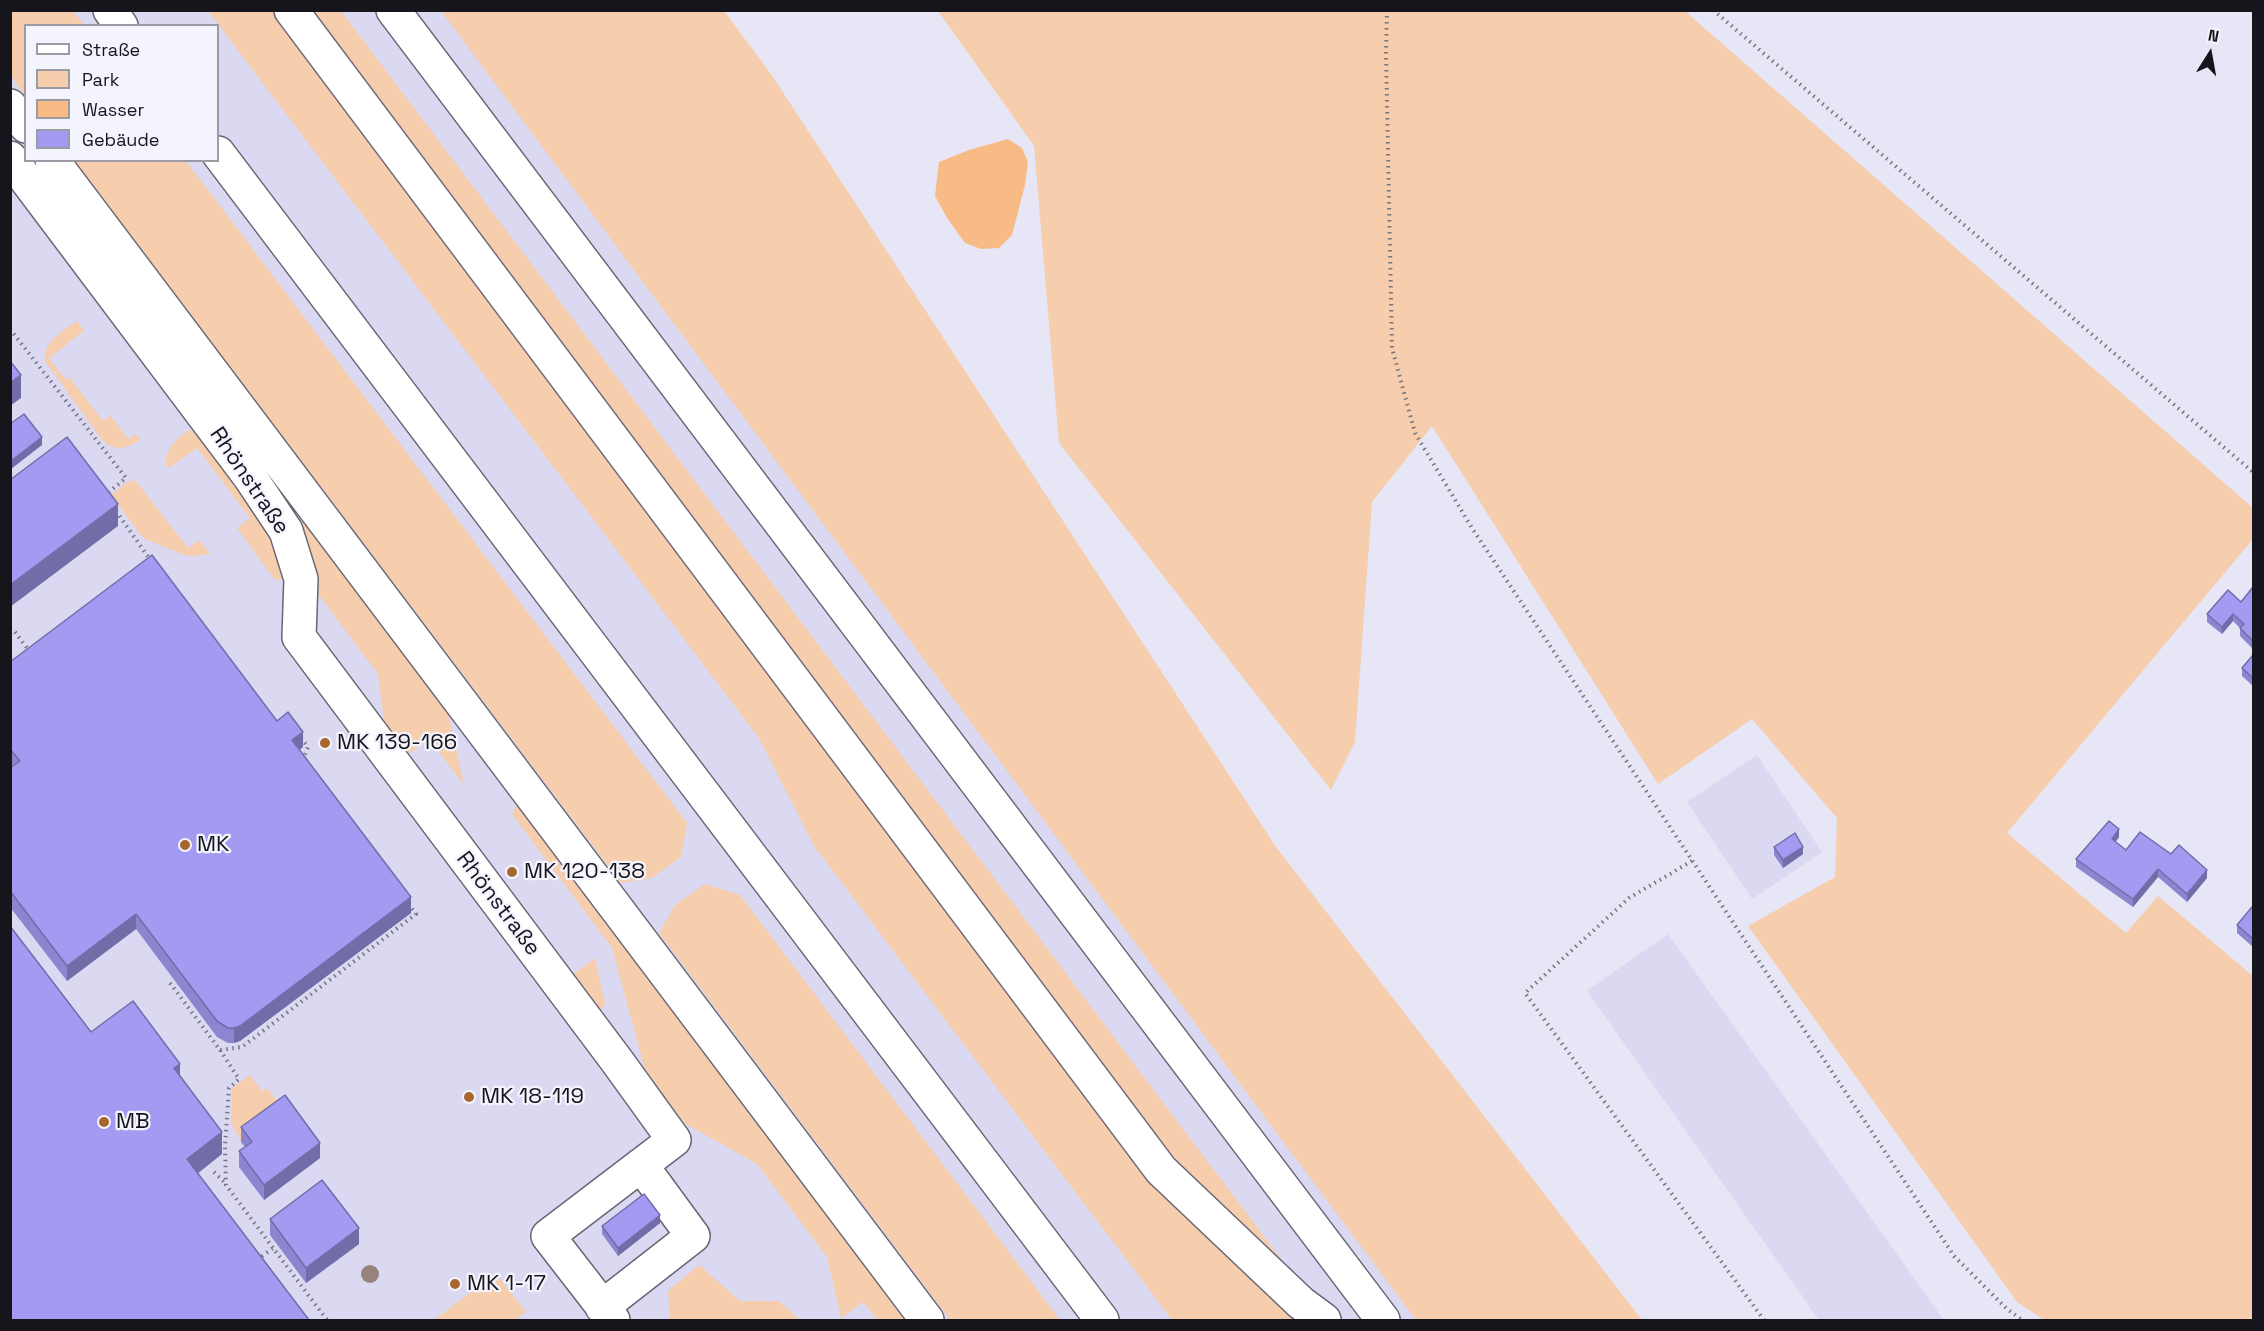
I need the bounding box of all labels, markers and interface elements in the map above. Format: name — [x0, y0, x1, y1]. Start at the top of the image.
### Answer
legend — [24, 24, 219, 162]
north arrow — [2180, 24, 2240, 84]
text: N — [2206, 25, 2221, 47]
text: Straße — [82, 38, 140, 61]
text: Park — [82, 68, 119, 91]
text: Wasser — [82, 98, 144, 121]
text: Gebäude — [82, 128, 160, 151]
street label: Rhönstraße — [204, 422, 294, 540]
place label: MK 139-166 — [337, 730, 457, 756]
marker: MK 139-166 — [318, 736, 332, 750]
place label: MK — [197, 832, 229, 858]
marker: MK — [178, 838, 192, 852]
street label: Rhönstraße — [450, 847, 546, 961]
place label: MK 120-138 — [524, 859, 645, 885]
marker: MK 120-138 — [505, 865, 519, 879]
place label: MK 18-119 — [481, 1084, 584, 1110]
marker: MK 18-119 — [462, 1090, 476, 1104]
place label: MB — [116, 1109, 150, 1135]
marker: MB — [97, 1115, 111, 1129]
place label: MK 1-17 — [467, 1271, 546, 1297]
marker: MK 1-17 — [448, 1277, 462, 1291]

